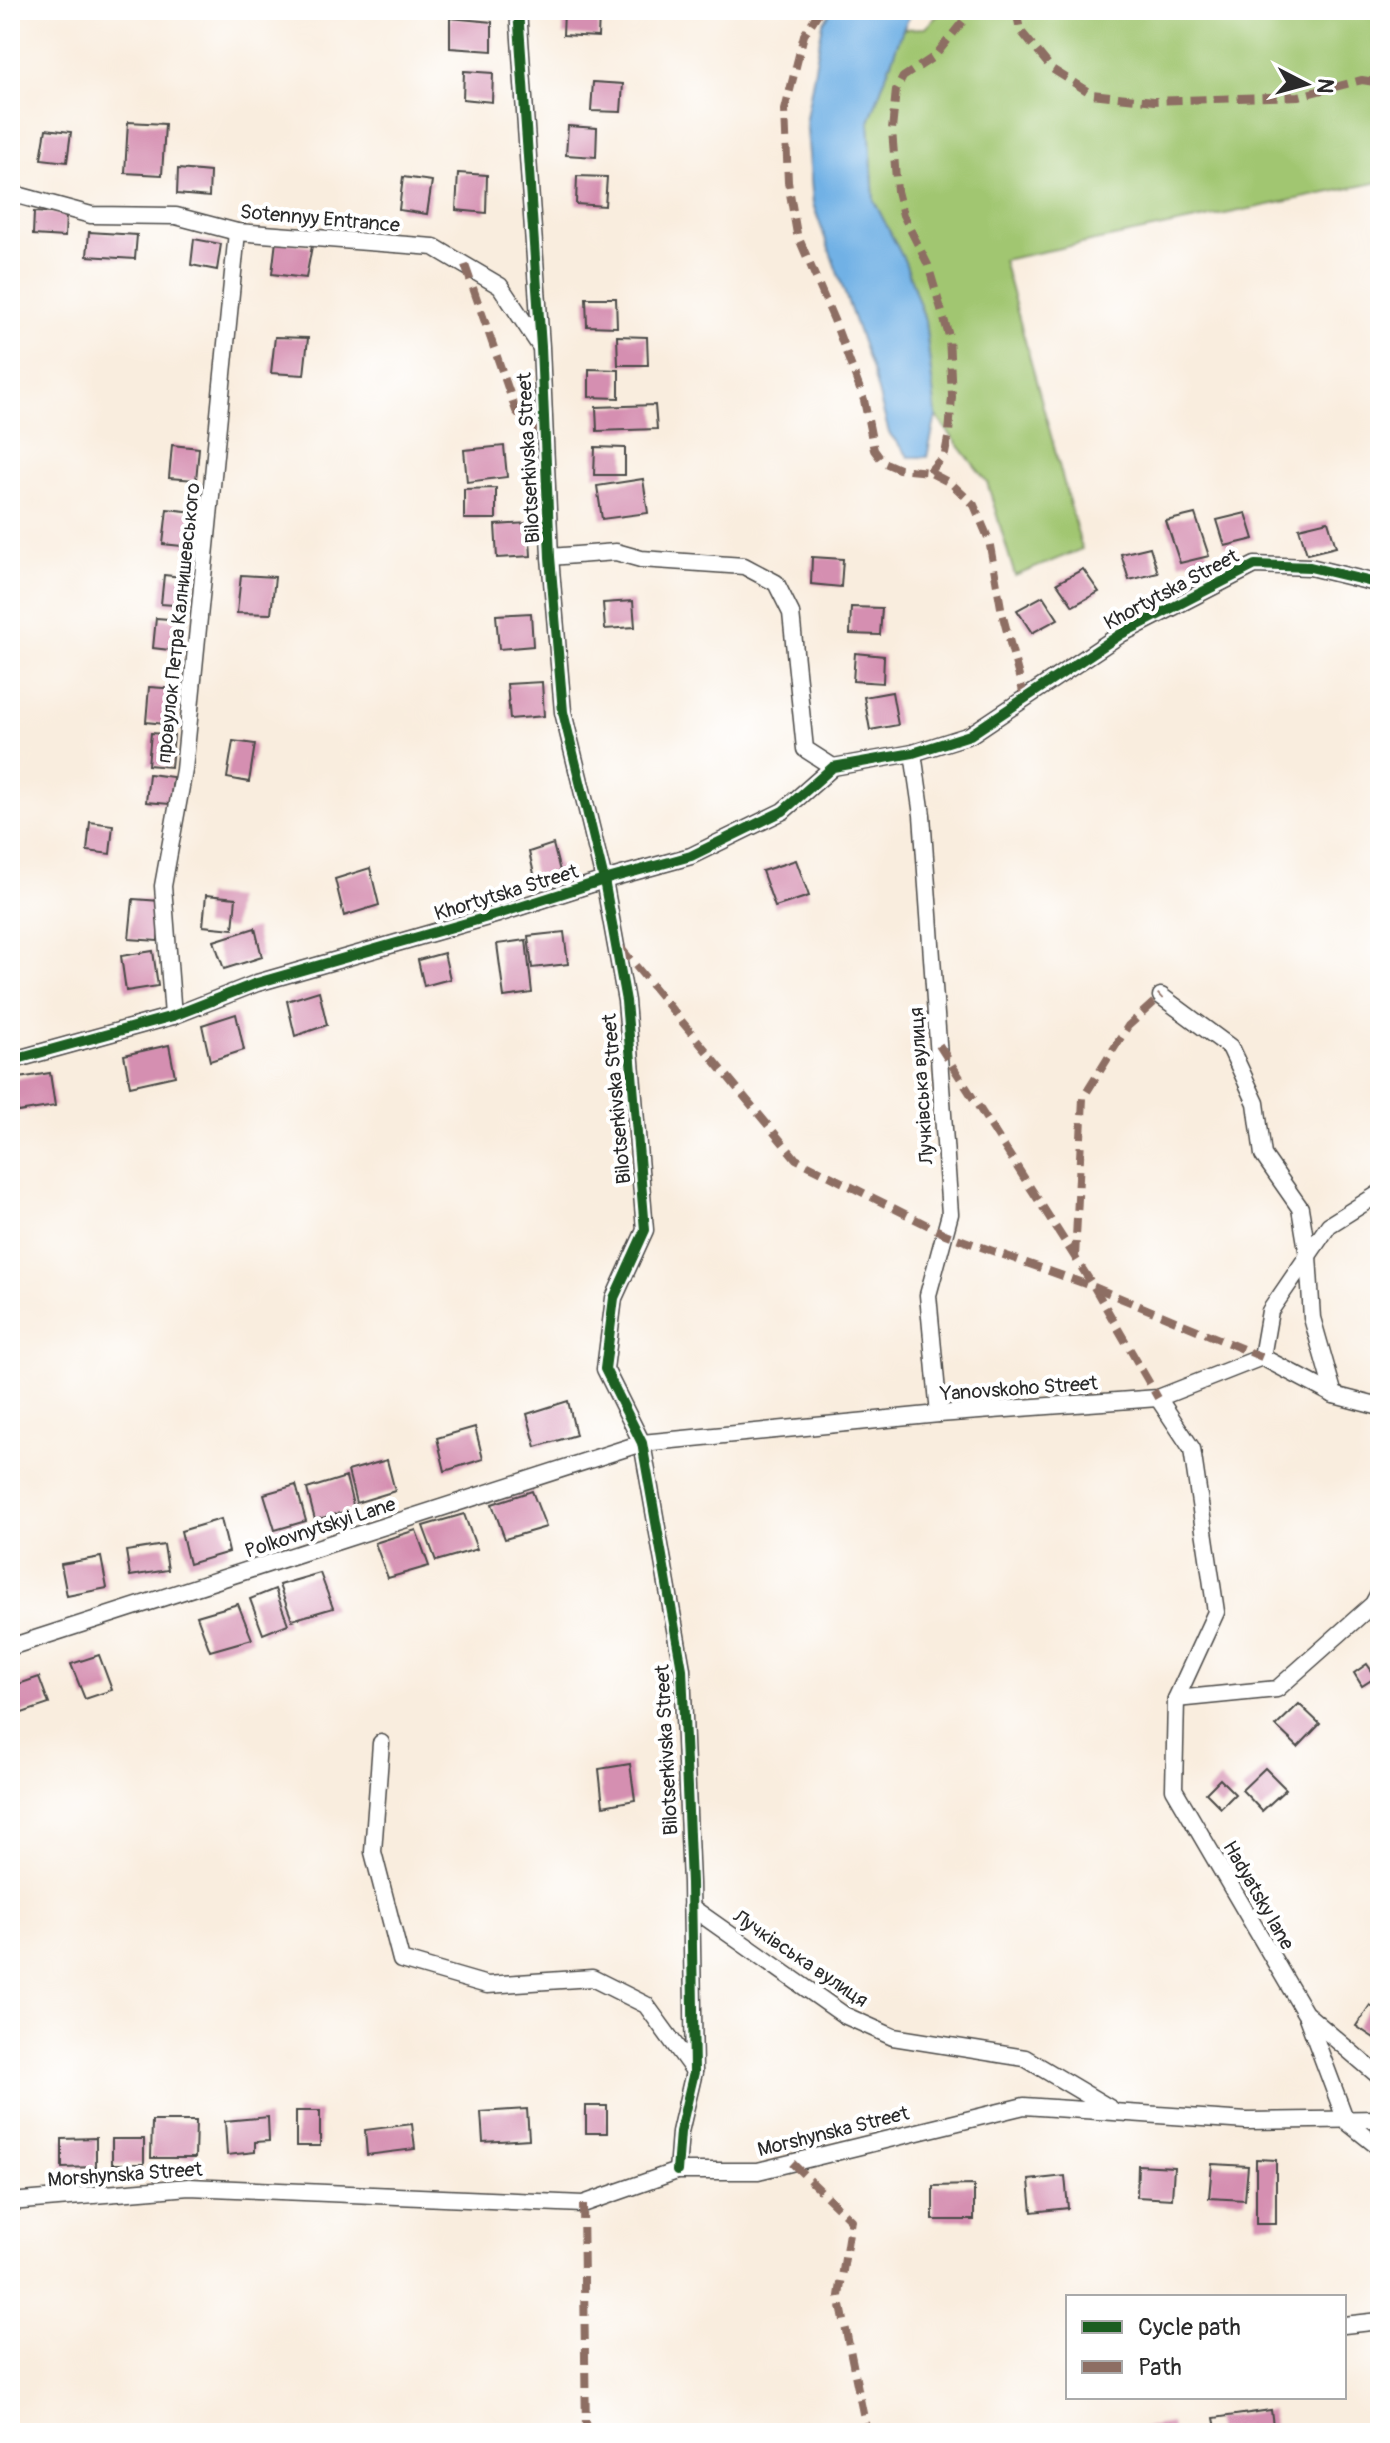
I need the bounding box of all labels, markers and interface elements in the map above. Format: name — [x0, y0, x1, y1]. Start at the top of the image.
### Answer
north arrow — [1266, 44, 1346, 124]
text: N — [1310, 77, 1340, 95]
street label: Sotennyy Entrance — [239, 199, 401, 238]
street label: Bilotserkivska Street — [511, 371, 545, 544]
street label: провулок Петра Калнишевського — [151, 481, 206, 764]
street label: Khortytska Street — [1100, 543, 1244, 635]
street label: Khortytska Street — [431, 858, 582, 926]
street label: Лучківська вулиця — [904, 1007, 940, 1166]
street label: Bilotserkivska Street — [597, 1012, 636, 1185]
street label: Yanovskoho Street — [939, 1370, 1100, 1407]
street label: Polkovnytskyi Lane — [242, 1491, 399, 1564]
street label: Bilotserkivska Street — [649, 1663, 683, 1836]
street label: Hadyatsky lane — [1217, 1836, 1300, 1954]
street label: Лучківська вулиця — [728, 1903, 873, 2013]
street label: Morshynska Street — [755, 2100, 912, 2162]
street label: Morshynska Street — [47, 2157, 204, 2192]
legend — [1066, 2295, 1346, 2399]
text: Cycle path — [1138, 2313, 1241, 2342]
text: Path — [1138, 2353, 1182, 2382]

